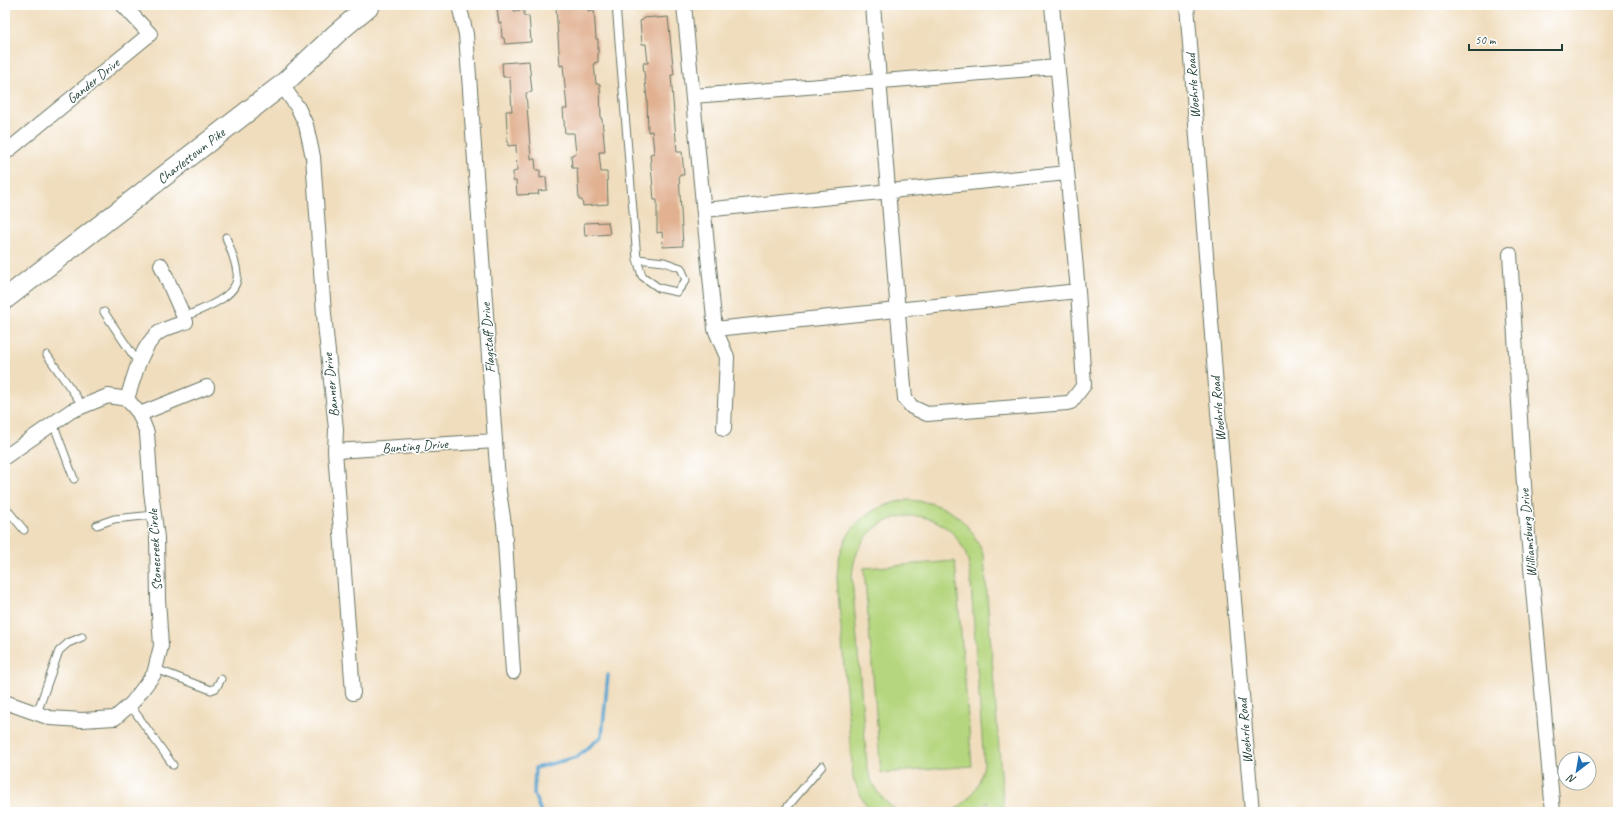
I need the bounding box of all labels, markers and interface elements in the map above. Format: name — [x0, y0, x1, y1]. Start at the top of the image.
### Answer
scale bar — [1469, 26, 1562, 52]
text: 50 m — [1475, 32, 1497, 48]
street label: Woehrle Road — [1182, 51, 1204, 119]
street label: Gander Drive — [63, 54, 124, 107]
street label: Charlestown Pike — [154, 123, 229, 188]
street label: Flagstaff Drive — [477, 301, 499, 374]
street label: Banner Drive — [319, 351, 343, 418]
street label: Woehrle Road — [1206, 373, 1229, 442]
street label: Bunting Drive — [382, 435, 450, 457]
street label: Williamsburg Drive — [1516, 487, 1540, 578]
street label: Stonecreek Circle — [144, 507, 166, 591]
street label: Woehrle Road — [1233, 695, 1256, 764]
north arrow — [1557, 751, 1597, 791]
text: N — [1563, 771, 1578, 787]

